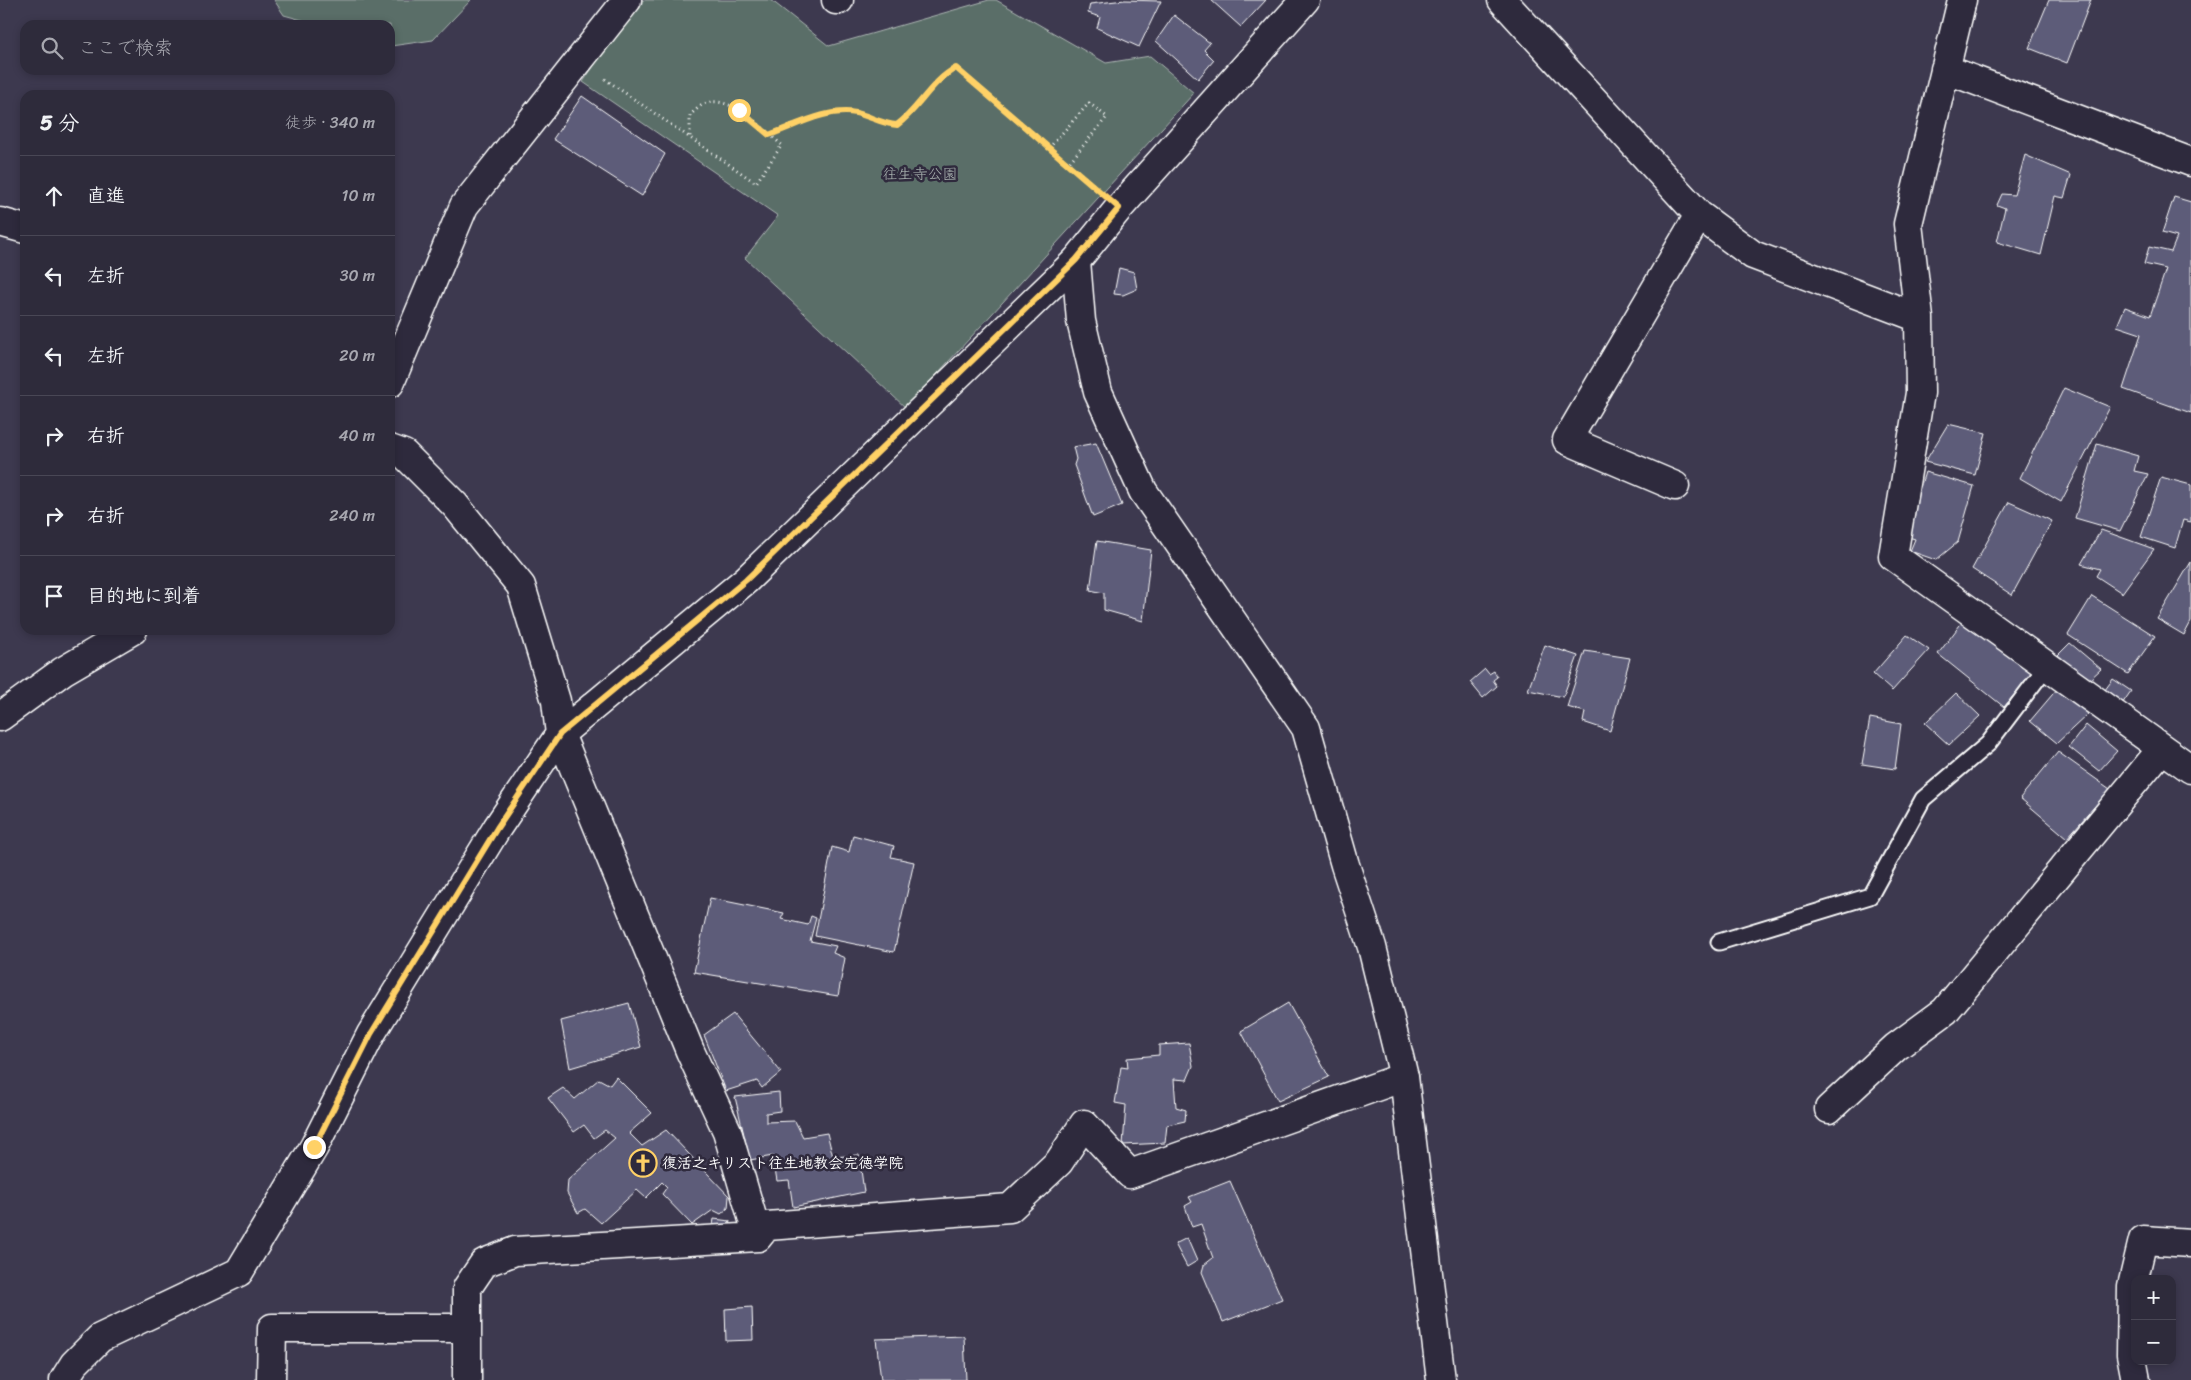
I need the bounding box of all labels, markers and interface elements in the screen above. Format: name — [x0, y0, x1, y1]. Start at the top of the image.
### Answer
search box — [20, 20, 395, 75]
text: ここで検索 — [78, 31, 173, 64]
icon: search — [38, 34, 66, 62]
route start — [728, 99, 751, 122]
text: 5 分 — [40, 104, 79, 142]
text: 徒歩 · 340 m — [285, 108, 375, 137]
park label: 往生寺公園 — [882, 161, 958, 187]
text: 直進 — [87, 179, 125, 212]
text: 10 m — [342, 181, 375, 210]
icon: ahead — [40, 182, 68, 210]
text: 左折 — [87, 259, 125, 292]
text: 30 m — [340, 261, 375, 290]
icon: left — [40, 262, 68, 290]
text: 左折 — [87, 339, 125, 372]
text: 20 m — [339, 341, 375, 370]
icon: left — [40, 342, 68, 370]
text: 右折 — [87, 419, 125, 452]
text: 40 m — [338, 421, 375, 450]
icon: right — [40, 422, 68, 450]
text: 右折 — [87, 499, 125, 532]
text: 240 m — [329, 501, 375, 530]
icon: right — [40, 502, 68, 530]
text: 目的地に到着 — [87, 579, 201, 612]
icon: arrive — [40, 582, 68, 610]
route end — [303, 1136, 326, 1159]
church icon: 復活之キリスト往生地教会完徳学院 — [628, 1148, 658, 1178]
place label: 復活之キリスト往生地教会完徳学院 — [662, 1150, 903, 1176]
map controls — [2131, 1275, 2176, 1365]
button: + — [2131, 1275, 2176, 1320]
button: − — [2131, 1320, 2176, 1365]

